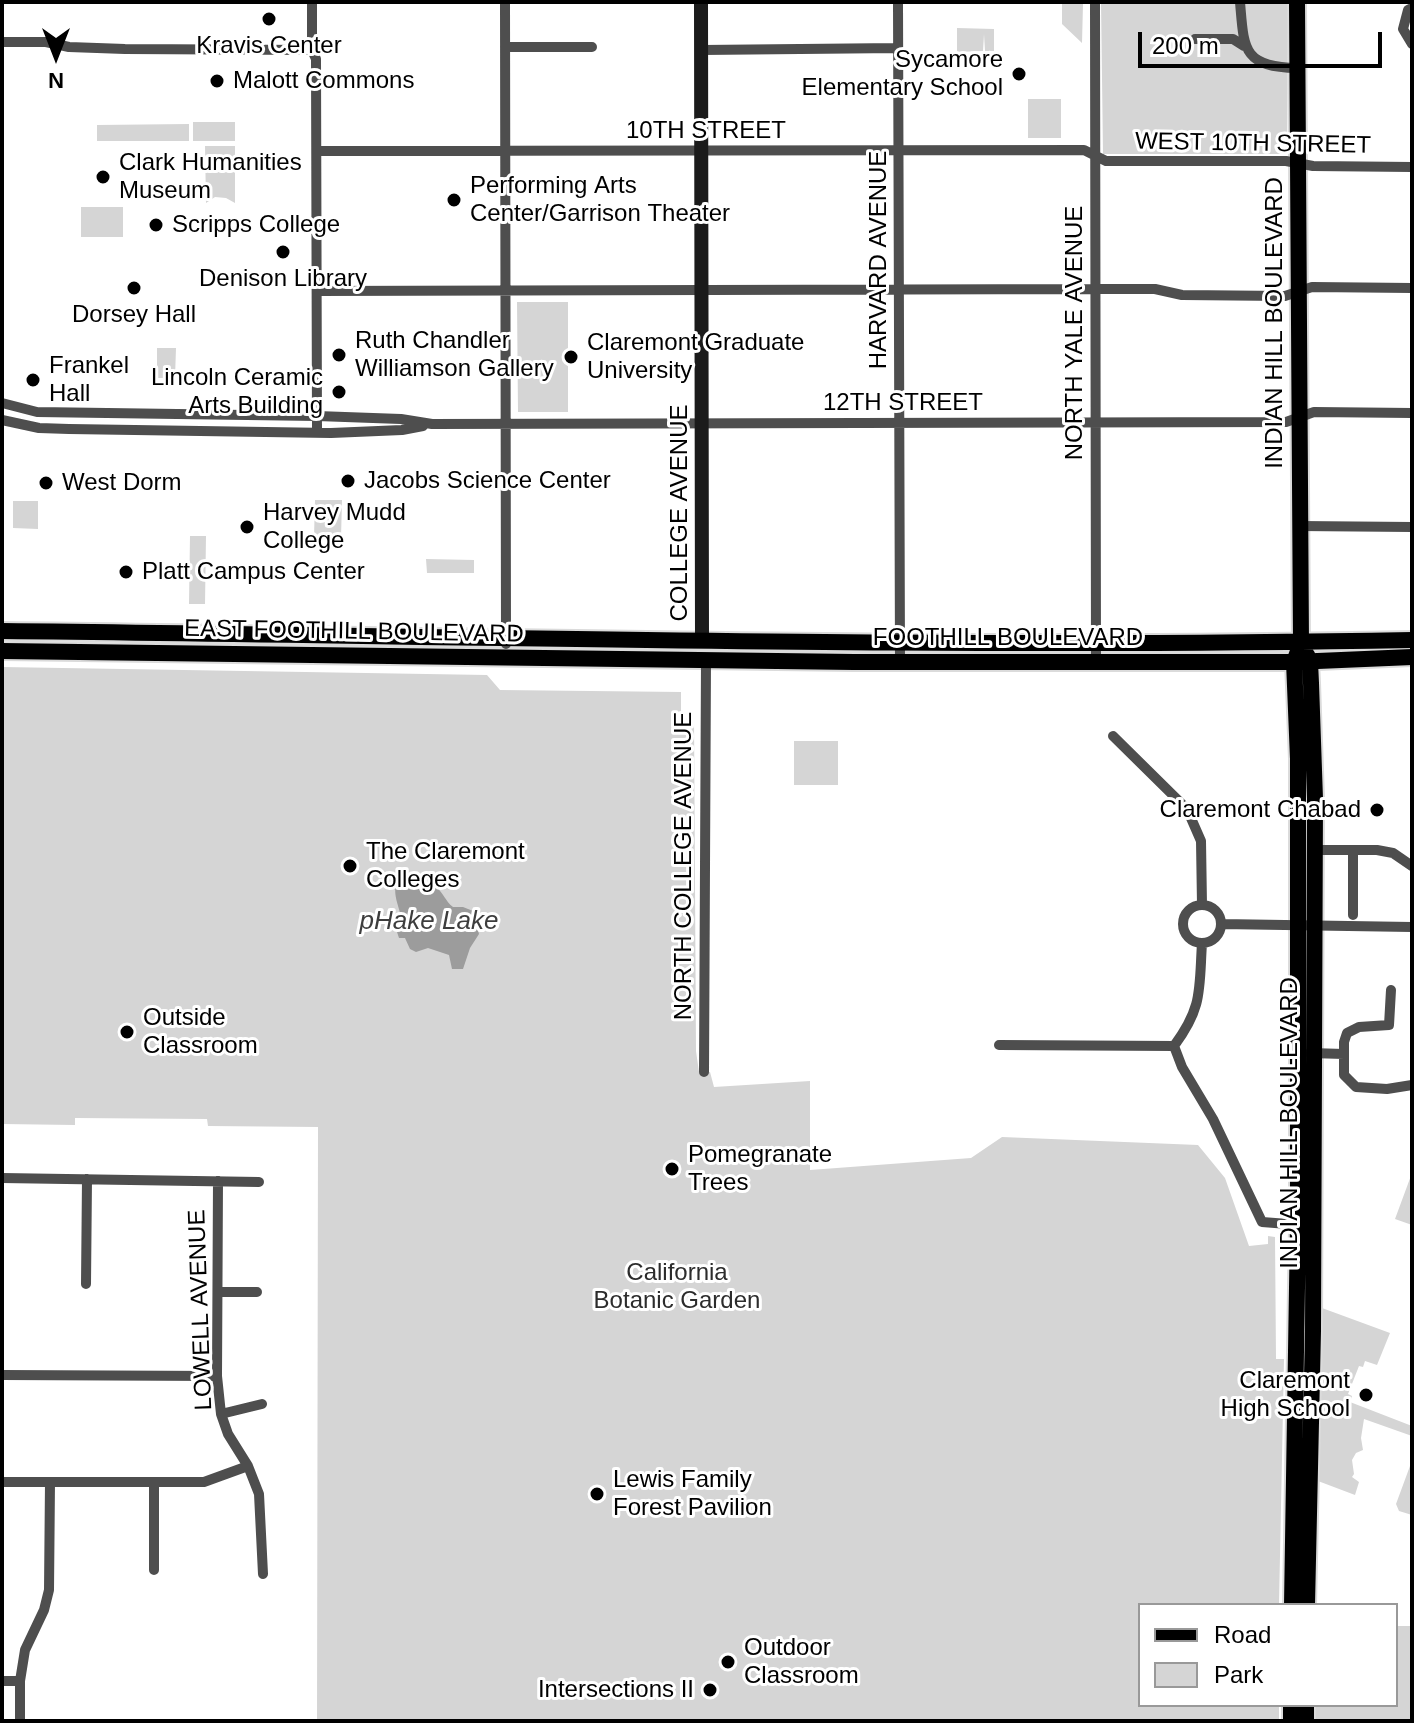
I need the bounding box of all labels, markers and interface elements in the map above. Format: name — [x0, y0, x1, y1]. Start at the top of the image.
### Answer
marker: Kravis Center — [260, 10, 278, 28]
north arrow — [16, 16, 96, 96]
scale bar — [1142, 16, 1386, 66]
place label: Kravis Center — [196, 32, 342, 60]
text: 200 m — [1152, 32, 1219, 59]
place label: Sycamore Elementary School — [802, 46, 1003, 102]
marker: Sycamore Elementary School — [1010, 65, 1028, 83]
place label: Malott Commons — [233, 67, 414, 95]
text: N — [48, 68, 64, 93]
marker: Malott Commons — [208, 72, 226, 90]
street label: 10TH STREET — [626, 117, 786, 145]
street label: WEST 10TH STREET — [1135, 128, 1371, 160]
place label: Clark Humanities Museum — [119, 149, 302, 205]
street label: HARVARD AVENUE — [865, 151, 893, 369]
marker: Clark Humanities Museum — [94, 168, 112, 186]
place label: Performing Arts Center/Garrison Theater — [470, 172, 730, 228]
street label: INDIAN HILL BOULEVARD — [1261, 177, 1289, 469]
marker: Performing Arts Center/Garrison Theater — [445, 191, 463, 209]
street label: NORTH YALE AVENUE — [1061, 206, 1089, 460]
place label: Scripps College — [172, 211, 340, 239]
marker: Scripps College — [147, 216, 165, 234]
marker: Denison Library — [274, 243, 292, 261]
place label: Denison Library — [199, 265, 367, 293]
marker: Dorsey Hall — [125, 279, 143, 297]
place label: Dorsey Hall — [72, 301, 196, 329]
place label: Ruth Chandler Williamson Gallery — [355, 327, 554, 383]
place label: Claremont Graduate University — [587, 329, 804, 385]
marker: Ruth Chandler Williamson Gallery — [330, 346, 348, 364]
marker: Claremont Graduate University — [562, 348, 580, 366]
place label: Frankel Hall — [49, 352, 129, 408]
place label: Lincoln Ceramic Arts Building — [151, 364, 323, 420]
marker: Frankel Hall — [24, 371, 42, 389]
marker: Lincoln Ceramic Arts Building — [330, 383, 348, 401]
street label: 12TH STREET — [823, 389, 983, 417]
street label: COLLEGE AVENUE — [666, 405, 694, 621]
place label: Jacobs Science Center — [364, 467, 611, 495]
place label: West Dorm — [62, 469, 182, 497]
marker: Jacobs Science Center — [339, 472, 357, 490]
marker: West Dorm — [37, 474, 55, 492]
place label: Harvey Mudd College — [263, 499, 406, 555]
marker: Harvey Mudd College — [238, 518, 256, 536]
place label: Platt Campus Center — [142, 558, 365, 586]
marker: Platt Campus Center — [117, 563, 135, 581]
street label: EAST FOOTHILL BOULEVARD — [184, 615, 524, 649]
street label: FOOTHILL BOULEVARD — [873, 624, 1143, 652]
street label: NORTH COLLEGE AVENUE — [670, 712, 698, 1020]
place label: Claremont Chabad — [1160, 796, 1361, 824]
marker: Claremont Chabad — [1368, 801, 1386, 819]
place label: The Claremont Colleges — [366, 838, 525, 894]
marker: The Claremont Colleges — [341, 857, 359, 875]
water label: pHake Lake — [360, 906, 498, 938]
street label: INDIAN HILL BOULEVARD — [1276, 977, 1304, 1269]
place label: Outside Classroom — [143, 1004, 258, 1060]
marker: Outside Classroom — [118, 1023, 136, 1041]
place label: Pomegranate Trees — [688, 1141, 832, 1197]
marker: Pomegranate Trees — [663, 1160, 681, 1178]
street label: LOWELL AVENUE — [183, 1209, 219, 1411]
park label: California Botanic Garden — [594, 1259, 760, 1315]
place label: Claremont High School — [1221, 1367, 1350, 1423]
marker: Claremont High School — [1357, 1386, 1375, 1404]
place label: Lewis Family Forest Pavilion — [613, 1466, 772, 1522]
marker: Lewis Family Forest Pavilion — [588, 1485, 606, 1503]
legend — [1138, 1603, 1398, 1707]
text: Road — [1214, 1621, 1271, 1648]
place label: Outdoor Classroom — [744, 1634, 859, 1690]
marker: Outdoor Classroom — [719, 1653, 737, 1671]
text: Park — [1214, 1661, 1263, 1688]
place label: Intersections II — [538, 1676, 694, 1704]
marker: Intersections II — [701, 1681, 719, 1699]

